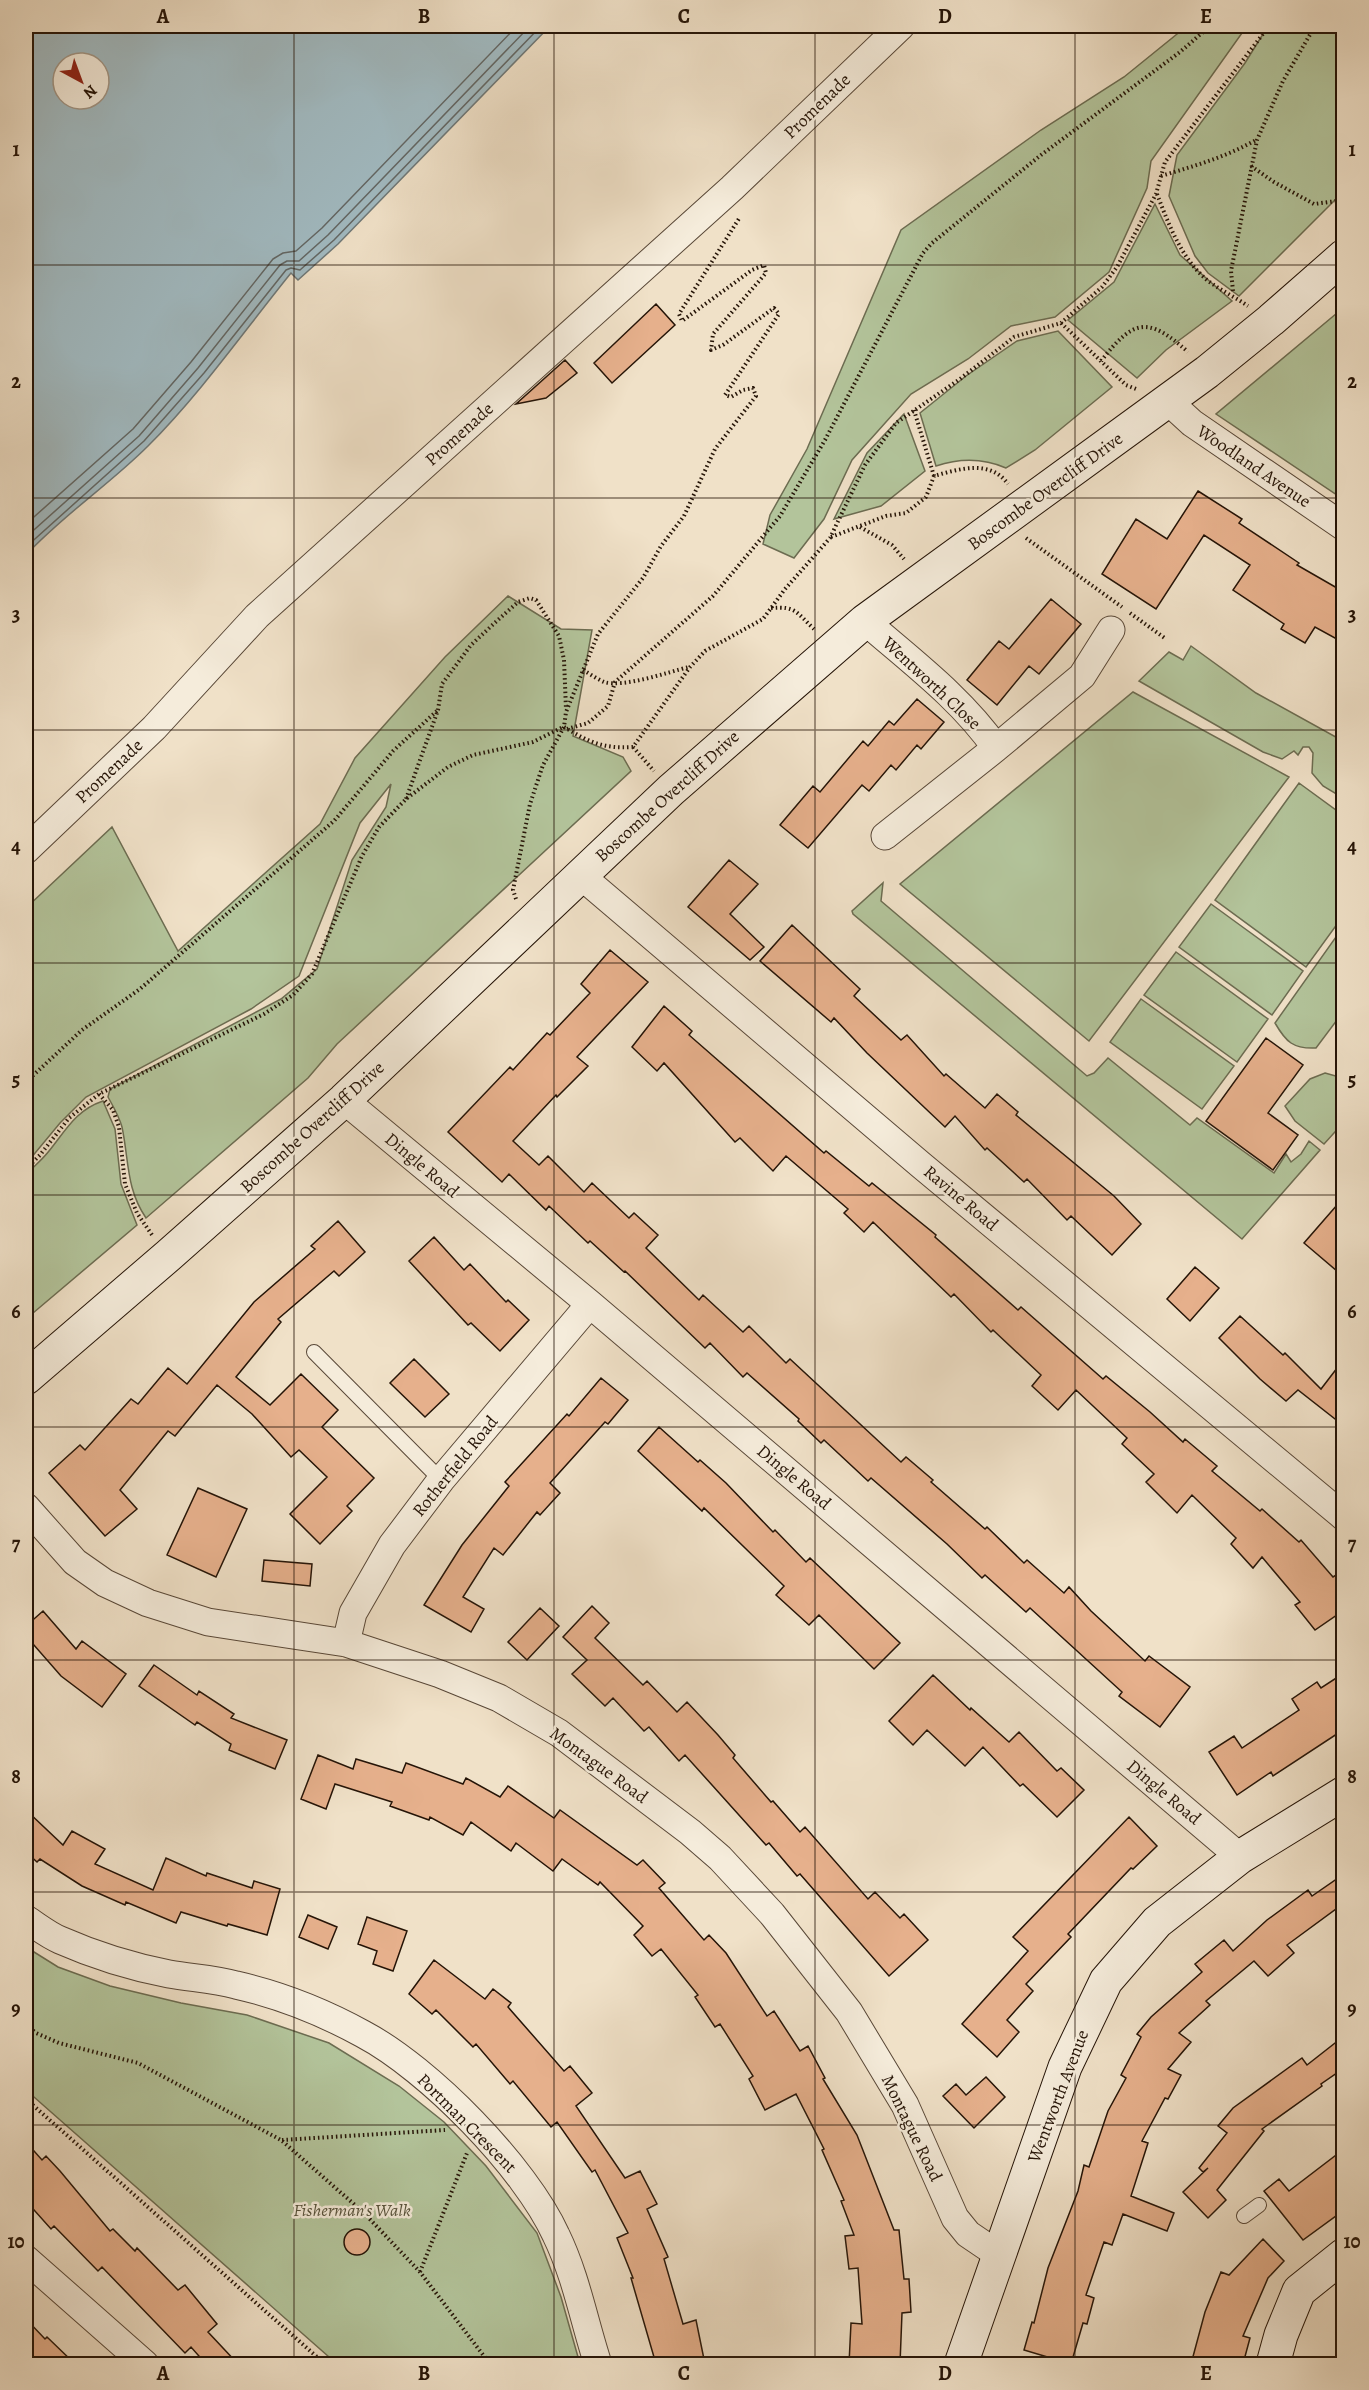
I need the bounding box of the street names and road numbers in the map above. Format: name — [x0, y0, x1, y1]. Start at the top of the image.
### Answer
street label: Promenade — [778, 68, 856, 144]
street label: Promenade — [420, 397, 498, 471]
street label: Woodland Avenue — [1192, 418, 1316, 513]
street label: Boscombe Overcliff Drive — [963, 427, 1127, 555]
street label: Wentworth Close — [877, 630, 986, 735]
street label: Boscombe Overcliff Drive — [590, 725, 744, 867]
street label: Promenade — [70, 733, 148, 809]
street label: Boscombe Overcliff Drive — [235, 1056, 389, 1198]
street label: Dingle Road — [380, 1127, 464, 1203]
street label: Ravine Road — [919, 1160, 1004, 1237]
street label: Rotherfield Road — [407, 1410, 503, 1522]
street label: Dingle Road — [752, 1439, 836, 1515]
street label: Montague Road — [545, 1721, 653, 1809]
street label: Dingle Road — [1122, 1754, 1206, 1830]
street label: Wentworth Avenue — [1021, 2026, 1094, 2167]
street label: Portman Crescent — [412, 2068, 522, 2178]
street label: Montague Road — [876, 2071, 948, 2186]

